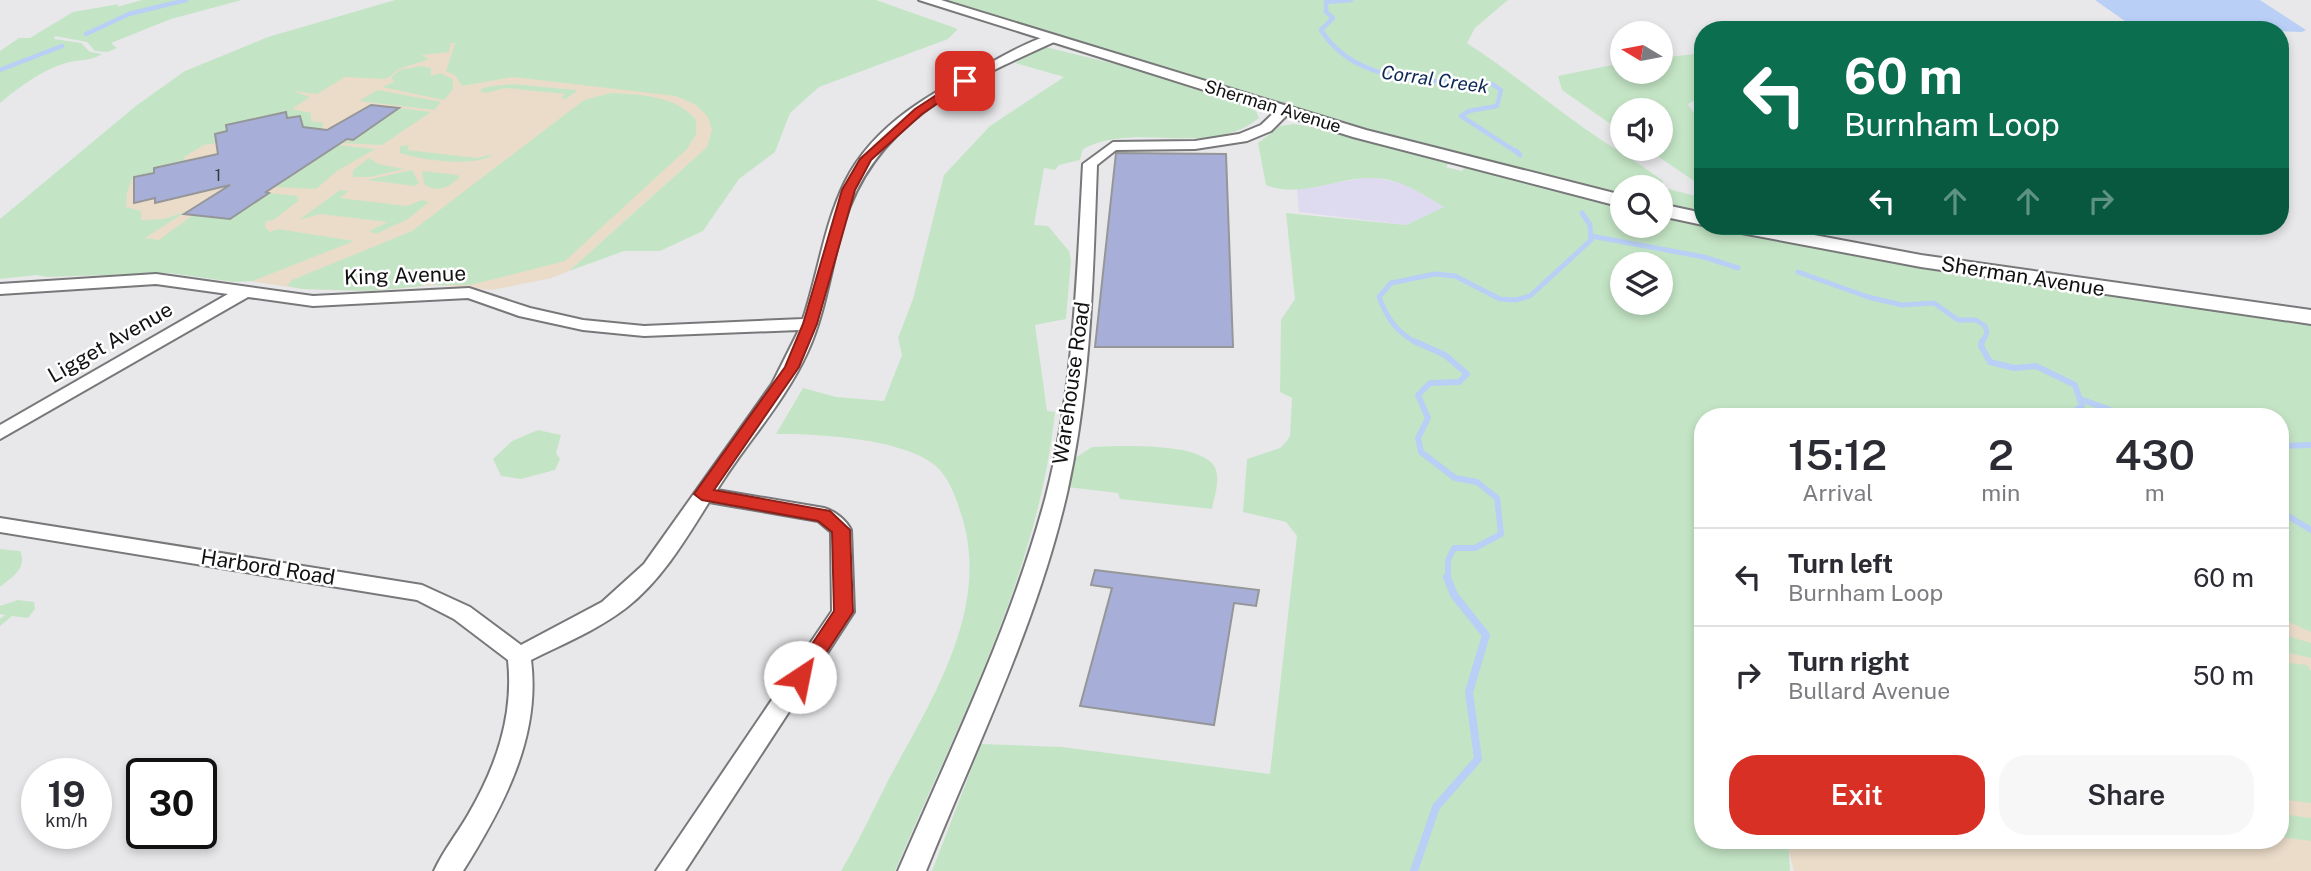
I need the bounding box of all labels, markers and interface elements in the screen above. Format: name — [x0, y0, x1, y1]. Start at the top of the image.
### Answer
north arrow — [1610, 21, 1673, 84]
map controls — [1610, 21, 1673, 315]
text: 60 m — [1844, 47, 1963, 105]
icon: left — [1729, 49, 1820, 140]
pin — [935, 51, 995, 111]
water label: Corral Creek — [1380, 61, 1491, 98]
icon: arrive — [946, 62, 984, 100]
street label: Sherman Avenue — [1202, 75, 1344, 137]
button: sound — [1610, 98, 1673, 161]
text: Burnham Loop — [1844, 106, 2060, 143]
house number: 1 — [215, 166, 221, 185]
button: search — [1610, 175, 1673, 238]
icon: left — [1863, 182, 1901, 220]
icon: ahead — [1936, 182, 1974, 220]
icon: ahead — [2009, 182, 2047, 220]
icon: right — [2082, 182, 2120, 220]
street label: Sherman Avenue — [1939, 251, 2107, 301]
button: layers — [1610, 252, 1673, 315]
street label: King Avenue — [344, 260, 466, 290]
street label: Ligget Avenue — [43, 296, 177, 388]
street label: Warehouse Road — [1047, 300, 1095, 466]
text: 15:12 — [1788, 430, 1887, 479]
text: 2 — [1988, 430, 2014, 479]
text: 430 — [2114, 430, 2195, 479]
text: Arrival — [1802, 479, 1873, 506]
text: min — [1981, 479, 2020, 506]
text: m — [2145, 479, 2165, 506]
street label: Harbord Road — [199, 544, 337, 590]
text: Turn left — [1788, 548, 1893, 579]
icon: left — [1729, 558, 1767, 596]
text: 60 m — [2193, 562, 2254, 593]
text: Burnham Loop — [1788, 579, 1943, 606]
position arrow — [763, 640, 837, 714]
text: Turn right — [1788, 646, 1910, 677]
icon: right — [1729, 656, 1767, 694]
text: 50 m — [2193, 660, 2254, 691]
text: Bullard Avenue — [1788, 677, 1950, 704]
button: Exit — [1729, 755, 1985, 835]
button: Share — [1999, 755, 2254, 835]
speed limit sign: 30 — [126, 758, 217, 849]
text: 19 — [47, 774, 86, 815]
text: km/h — [45, 810, 88, 831]

